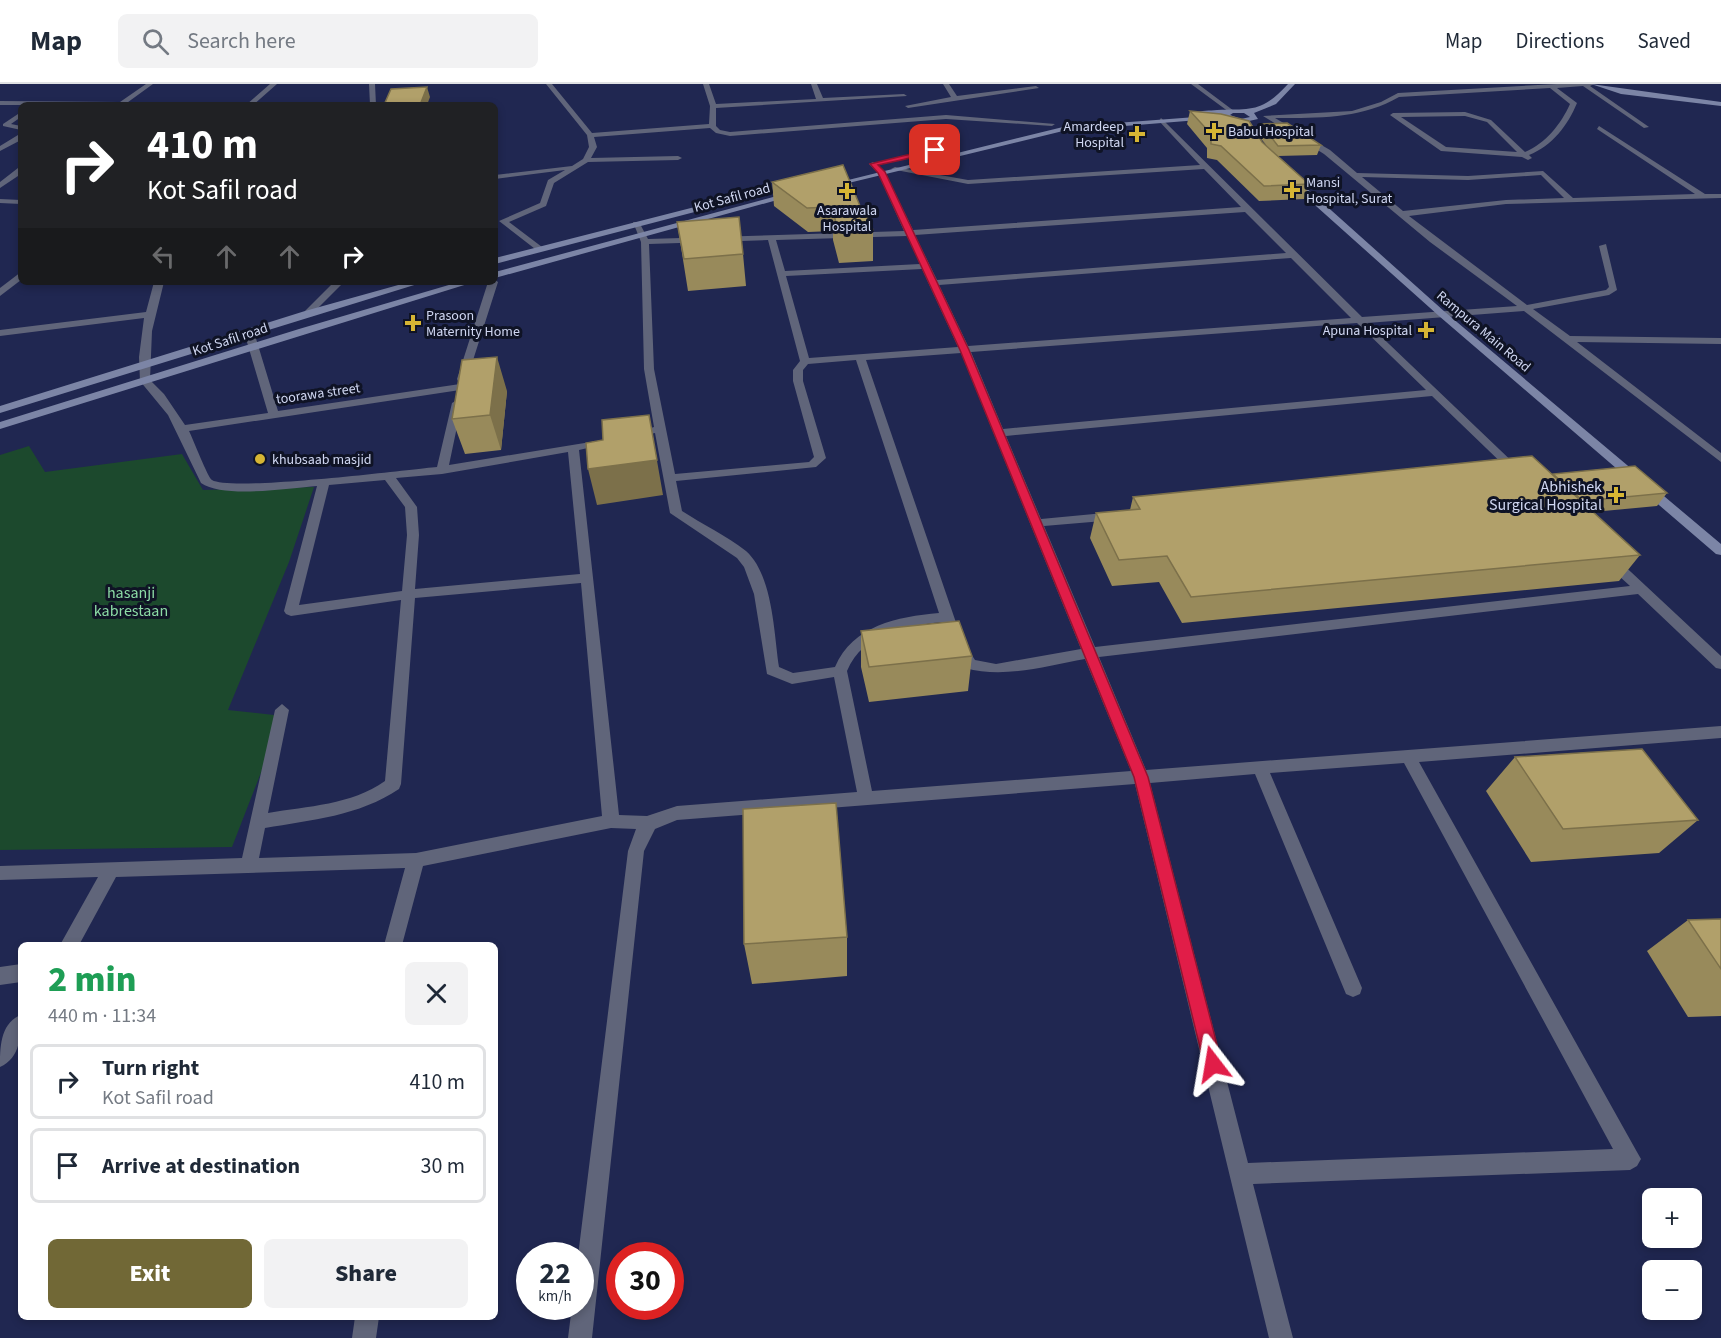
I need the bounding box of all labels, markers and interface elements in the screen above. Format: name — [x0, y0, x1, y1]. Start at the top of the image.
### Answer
search box — [118, 14, 538, 68]
text: Map — [30, 21, 82, 61]
icon: search — [139, 25, 172, 58]
text: Search here — [187, 25, 296, 57]
text: Map — [1445, 26, 1483, 56]
text: Directions — [1516, 26, 1604, 56]
text: Saved — [1637, 26, 1691, 56]
text: 410 m — [147, 115, 258, 175]
place label: Amardeep Hospital — [1064, 117, 1124, 153]
marker: Babul Hospital — [1205, 122, 1223, 140]
place label: Babul Hospital — [1228, 122, 1314, 142]
pin — [909, 124, 960, 175]
marker: Amardeep Hospital — [1128, 125, 1146, 143]
icon: right — [48, 126, 126, 204]
icon: arrive — [918, 133, 951, 166]
text: Kot Safil road — [147, 171, 298, 210]
place label: Mansi Hospital, Surat — [1306, 173, 1393, 209]
street label: Kot Safil road — [692, 178, 773, 218]
marker: Mansi Hospital, Surat — [1283, 181, 1301, 199]
marker: Asarawala Hospital — [838, 182, 856, 200]
place label: Asarawala Hospital — [817, 201, 877, 237]
icon: left — [147, 240, 180, 273]
icon: ahead — [210, 240, 243, 273]
icon: ahead — [273, 240, 306, 273]
icon: right — [336, 240, 369, 273]
street label: Rampura Main Road — [1432, 286, 1535, 377]
place label: Prasoon Maternity Home — [426, 306, 520, 342]
marker: Prasoon Maternity Home — [404, 314, 422, 332]
street label: Kot Safil road — [190, 318, 271, 362]
place label: Apuna Hospital — [1323, 321, 1412, 341]
marker: Apuna Hospital — [1417, 321, 1435, 339]
street label: toorawa street — [275, 378, 362, 410]
place label: khubsaab masjid — [272, 450, 372, 470]
marker: khubsaab masjid — [253, 452, 267, 466]
place label: Abhishek Surgical Hospital — [1489, 476, 1602, 516]
marker: Abhishek Surgical Hospital — [1607, 486, 1625, 504]
park label: hasanji kabrestaan — [94, 582, 168, 622]
text: 2 min — [48, 954, 136, 1005]
button: close — [405, 962, 468, 1025]
text: 440 m · 11:34 — [48, 1002, 156, 1030]
position arrow — [1181, 1032, 1245, 1096]
text: Turn right — [102, 1052, 199, 1084]
icon: right — [51, 1065, 84, 1098]
text: 410 m — [410, 1066, 465, 1098]
text: Kot Safil road — [102, 1084, 214, 1112]
icon: arrive — [51, 1149, 84, 1182]
text: Arrive at destination — [102, 1150, 300, 1182]
text: 30 m — [420, 1150, 465, 1182]
map controls — [1642, 1188, 1702, 1320]
button: + — [1642, 1188, 1702, 1248]
button: Exit — [48, 1239, 252, 1308]
button: Share — [264, 1239, 468, 1308]
speed limit sign: 30 — [606, 1242, 684, 1320]
text: 22 — [539, 1252, 571, 1295]
button: − — [1642, 1260, 1702, 1320]
text: km/h — [538, 1286, 572, 1307]

